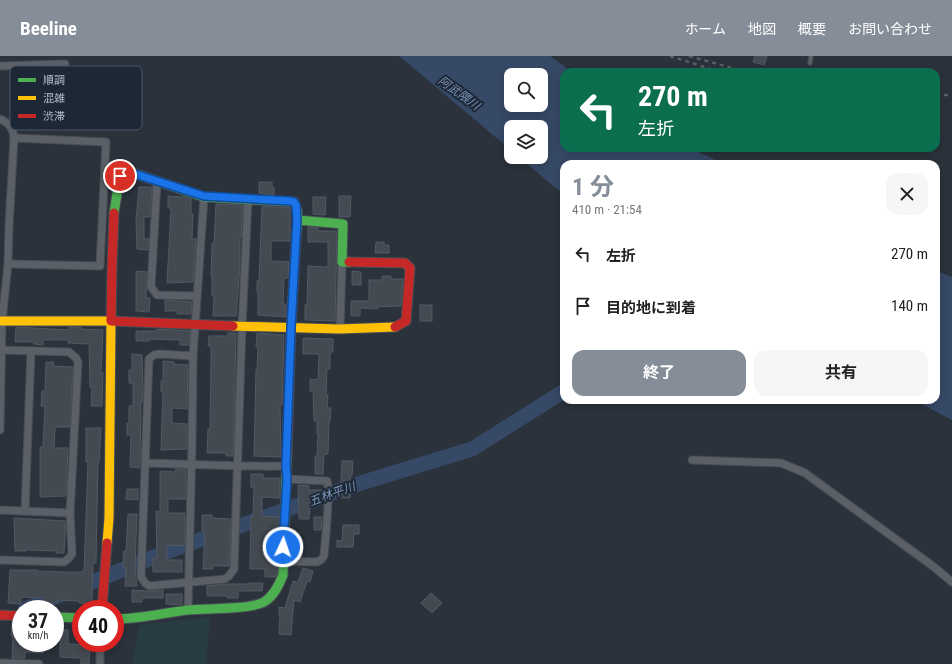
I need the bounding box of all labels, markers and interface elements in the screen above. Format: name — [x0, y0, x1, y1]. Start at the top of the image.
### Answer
text: Beeline — [20, 17, 77, 40]
text: ホーム — [684, 21, 726, 37]
text: 地図 — [748, 21, 776, 37]
text: 概要 — [798, 21, 826, 37]
text: お問い合わせ — [848, 21, 932, 37]
legend — [10, 66, 142, 130]
map controls — [504, 68, 548, 164]
button: search — [504, 68, 548, 112]
water label: 阿武隈川 — [435, 73, 484, 114]
text: 順調 — [43, 74, 65, 87]
text: 270 m — [638, 80, 708, 113]
icon: left — [572, 84, 624, 136]
text: 混雑 — [43, 92, 65, 105]
text: 渋滞 — [43, 110, 65, 123]
text: 左折 — [638, 118, 674, 139]
button: layers — [504, 120, 548, 164]
pin — [103, 159, 137, 193]
icon: arrive — [109, 165, 131, 187]
text: 1 分 — [572, 173, 614, 201]
button: close — [886, 173, 928, 215]
text: 410 m · 21:54 — [572, 202, 642, 217]
icon: left — [572, 243, 594, 265]
text: 270 m — [891, 245, 928, 263]
text: 左折 — [606, 247, 636, 265]
icon: arrive — [572, 295, 594, 317]
text: 140 m — [891, 297, 928, 315]
text: 目的地に到着 — [606, 299, 696, 317]
button: 終了 — [572, 350, 746, 396]
button: 共有 — [754, 350, 928, 396]
water label: 五林平川 — [307, 479, 359, 509]
position arrow — [262, 526, 304, 568]
speed limit sign: 40 — [72, 600, 124, 652]
text: 37 — [28, 609, 48, 633]
text: km/h — [28, 630, 48, 641]

